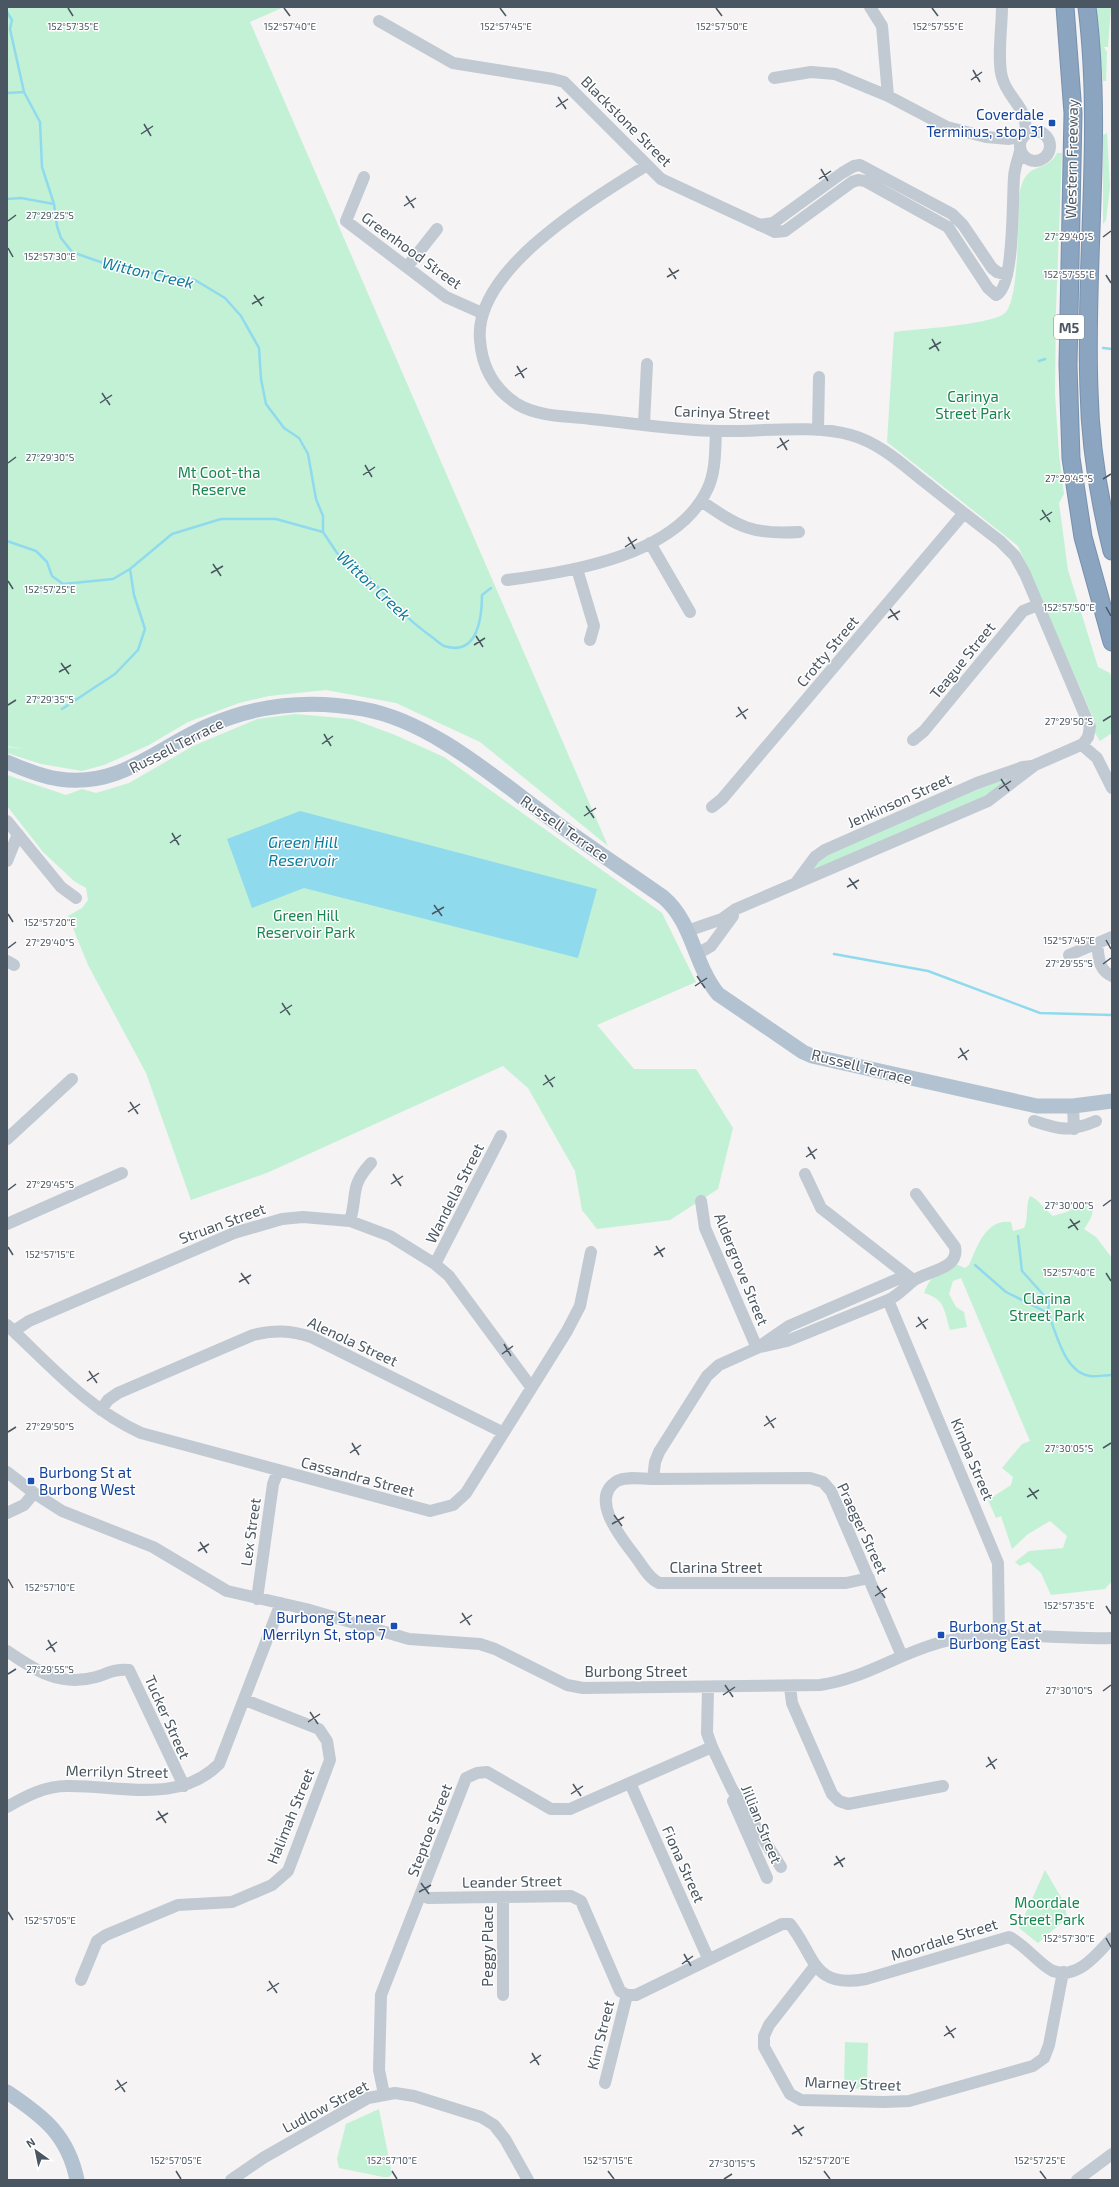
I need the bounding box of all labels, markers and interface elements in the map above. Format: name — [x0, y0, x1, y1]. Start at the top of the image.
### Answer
text: 152°57'35"E — [47, 20, 99, 32]
text: 152°57'40"E — [264, 20, 317, 32]
text: 152°57'45"E — [480, 20, 532, 32]
text: 152°57'50"E — [696, 20, 748, 32]
text: 152°57'55"E — [912, 20, 964, 32]
street label: Blackstone Street — [578, 72, 676, 170]
street label: Western Freeway — [1061, 99, 1081, 219]
place label: Coverdale Terminus, stop 31 — [926, 105, 1044, 140]
marker: Coverdale Terminus, stop 31 — [1047, 118, 1057, 128]
street label: Greenhood Street — [358, 208, 466, 293]
text: 27°29'25"S — [26, 209, 74, 221]
text: 27°29'40"S — [1045, 230, 1094, 242]
text: 152°57'30"E — [24, 250, 76, 262]
water label: Witton Creek — [100, 252, 196, 292]
text: 152°57'55"E — [1043, 268, 1095, 280]
road number: M5 — [1054, 315, 1084, 339]
park label: Carinya Street Park — [935, 387, 1011, 422]
street label: Carinya Street — [674, 401, 771, 423]
text: 27°29'30"S — [26, 451, 75, 463]
park label: Mt Coot-tha Reserve — [178, 463, 260, 498]
text: 27°29'45"S — [1045, 472, 1094, 484]
water label: Witton Creek — [333, 546, 415, 624]
text: 152°57'25"E — [24, 583, 76, 595]
text: 152°57'50"E — [1043, 601, 1095, 613]
street label: Crotty Street — [792, 612, 862, 690]
street label: Teague Street — [926, 618, 999, 702]
text: 27°29'35"S — [26, 693, 74, 705]
street label: Russell Terrace — [126, 714, 226, 776]
text: 27°29'50"S — [1045, 715, 1094, 727]
street label: Jenkinson Street — [844, 769, 954, 831]
street label: Russell Terrace — [518, 791, 612, 865]
water label: Green Hill Reservoir — [268, 832, 338, 869]
park label: Green Hill Reservoir Park — [257, 906, 356, 941]
text: 152°57'20"E — [24, 916, 76, 928]
text: 152°57'45"E — [1043, 934, 1095, 946]
text: 27°29'40"S — [26, 936, 75, 948]
text: 27°29'55"S — [1045, 957, 1093, 969]
street label: Russell Terrace — [810, 1045, 914, 1087]
street label: Wandella Street — [421, 1140, 487, 1246]
text: 27°29'45"S — [26, 1178, 75, 1190]
street label: Struan Street — [176, 1199, 268, 1247]
text: 27°30'00"S — [1044, 1199, 1094, 1211]
street label: Aldergrove Street — [711, 1210, 773, 1328]
text: 152°57'15"E — [25, 1248, 75, 1260]
text: 152°57'40"E — [1043, 1266, 1096, 1278]
park label: Clarina Street Park — [1009, 1289, 1085, 1324]
street label: Alenola Street — [305, 1312, 401, 1370]
street label: Kimba Street — [948, 1415, 998, 1503]
text: 27°29'50"S — [26, 1420, 75, 1432]
text: 27°30'05"S — [1045, 1442, 1094, 1454]
street label: Cassandra Street — [299, 1452, 417, 1500]
place label: Burbong St at Burbong West — [39, 1463, 136, 1498]
marker: Burbong St at Burbong West — [26, 1476, 36, 1486]
street label: Praeger Street — [834, 1480, 892, 1577]
street label: Lex Street — [236, 1496, 264, 1567]
street label: Clarina Street — [670, 1558, 763, 1576]
text: 152°57'10"E — [25, 1581, 76, 1593]
text: 152°57'35"E — [1043, 1599, 1095, 1611]
place label: Burbong St near Merrilyn St, stop 7 — [263, 1608, 386, 1643]
place label: Burbong St at Burbong East — [949, 1617, 1042, 1652]
marker: Burbong St near Merrilyn St, stop 7 — [389, 1621, 399, 1631]
marker: Burbong St at Burbong East — [936, 1630, 946, 1640]
street label: Burbong Street — [584, 1662, 688, 1680]
text: 27°29'55"S — [26, 1663, 74, 1675]
street label: Tucker Street — [142, 1672, 195, 1762]
text: 27°30'10"S — [1045, 1684, 1093, 1696]
street label: Merrilyn Street — [65, 1761, 169, 1781]
street label: Halimah Street — [263, 1765, 317, 1866]
street label: Steptoe Street — [403, 1781, 455, 1879]
street label: Jillian Street — [738, 1782, 786, 1866]
street label: Fiona Street — [659, 1823, 709, 1906]
street label: Leander Street — [462, 1871, 562, 1891]
park label: Moordale Street Park — [1009, 1893, 1085, 1928]
street label: Peggy Place — [478, 1905, 496, 1987]
text: 152°57'05"E — [24, 1914, 76, 1926]
street label: Moordale Street — [889, 1914, 1000, 1964]
text: 152°57'30"E — [1043, 1932, 1095, 1944]
street label: Kim Street — [583, 1998, 617, 2072]
street label: Marney Street — [804, 2072, 902, 2094]
street label: Ludlow Street — [279, 2076, 371, 2136]
north arrow — [16, 2131, 56, 2171]
text: N — [23, 2135, 37, 2150]
text: 152°57'05"E — [150, 2154, 202, 2166]
text: 152°57'10"E — [367, 2154, 418, 2166]
text: 152°57'15"E — [583, 2154, 633, 2166]
text: 152°57'20"E — [798, 2154, 850, 2166]
text: 152°57'25"E — [1014, 2154, 1066, 2166]
text: 27°30'15"S — [709, 2157, 756, 2169]

